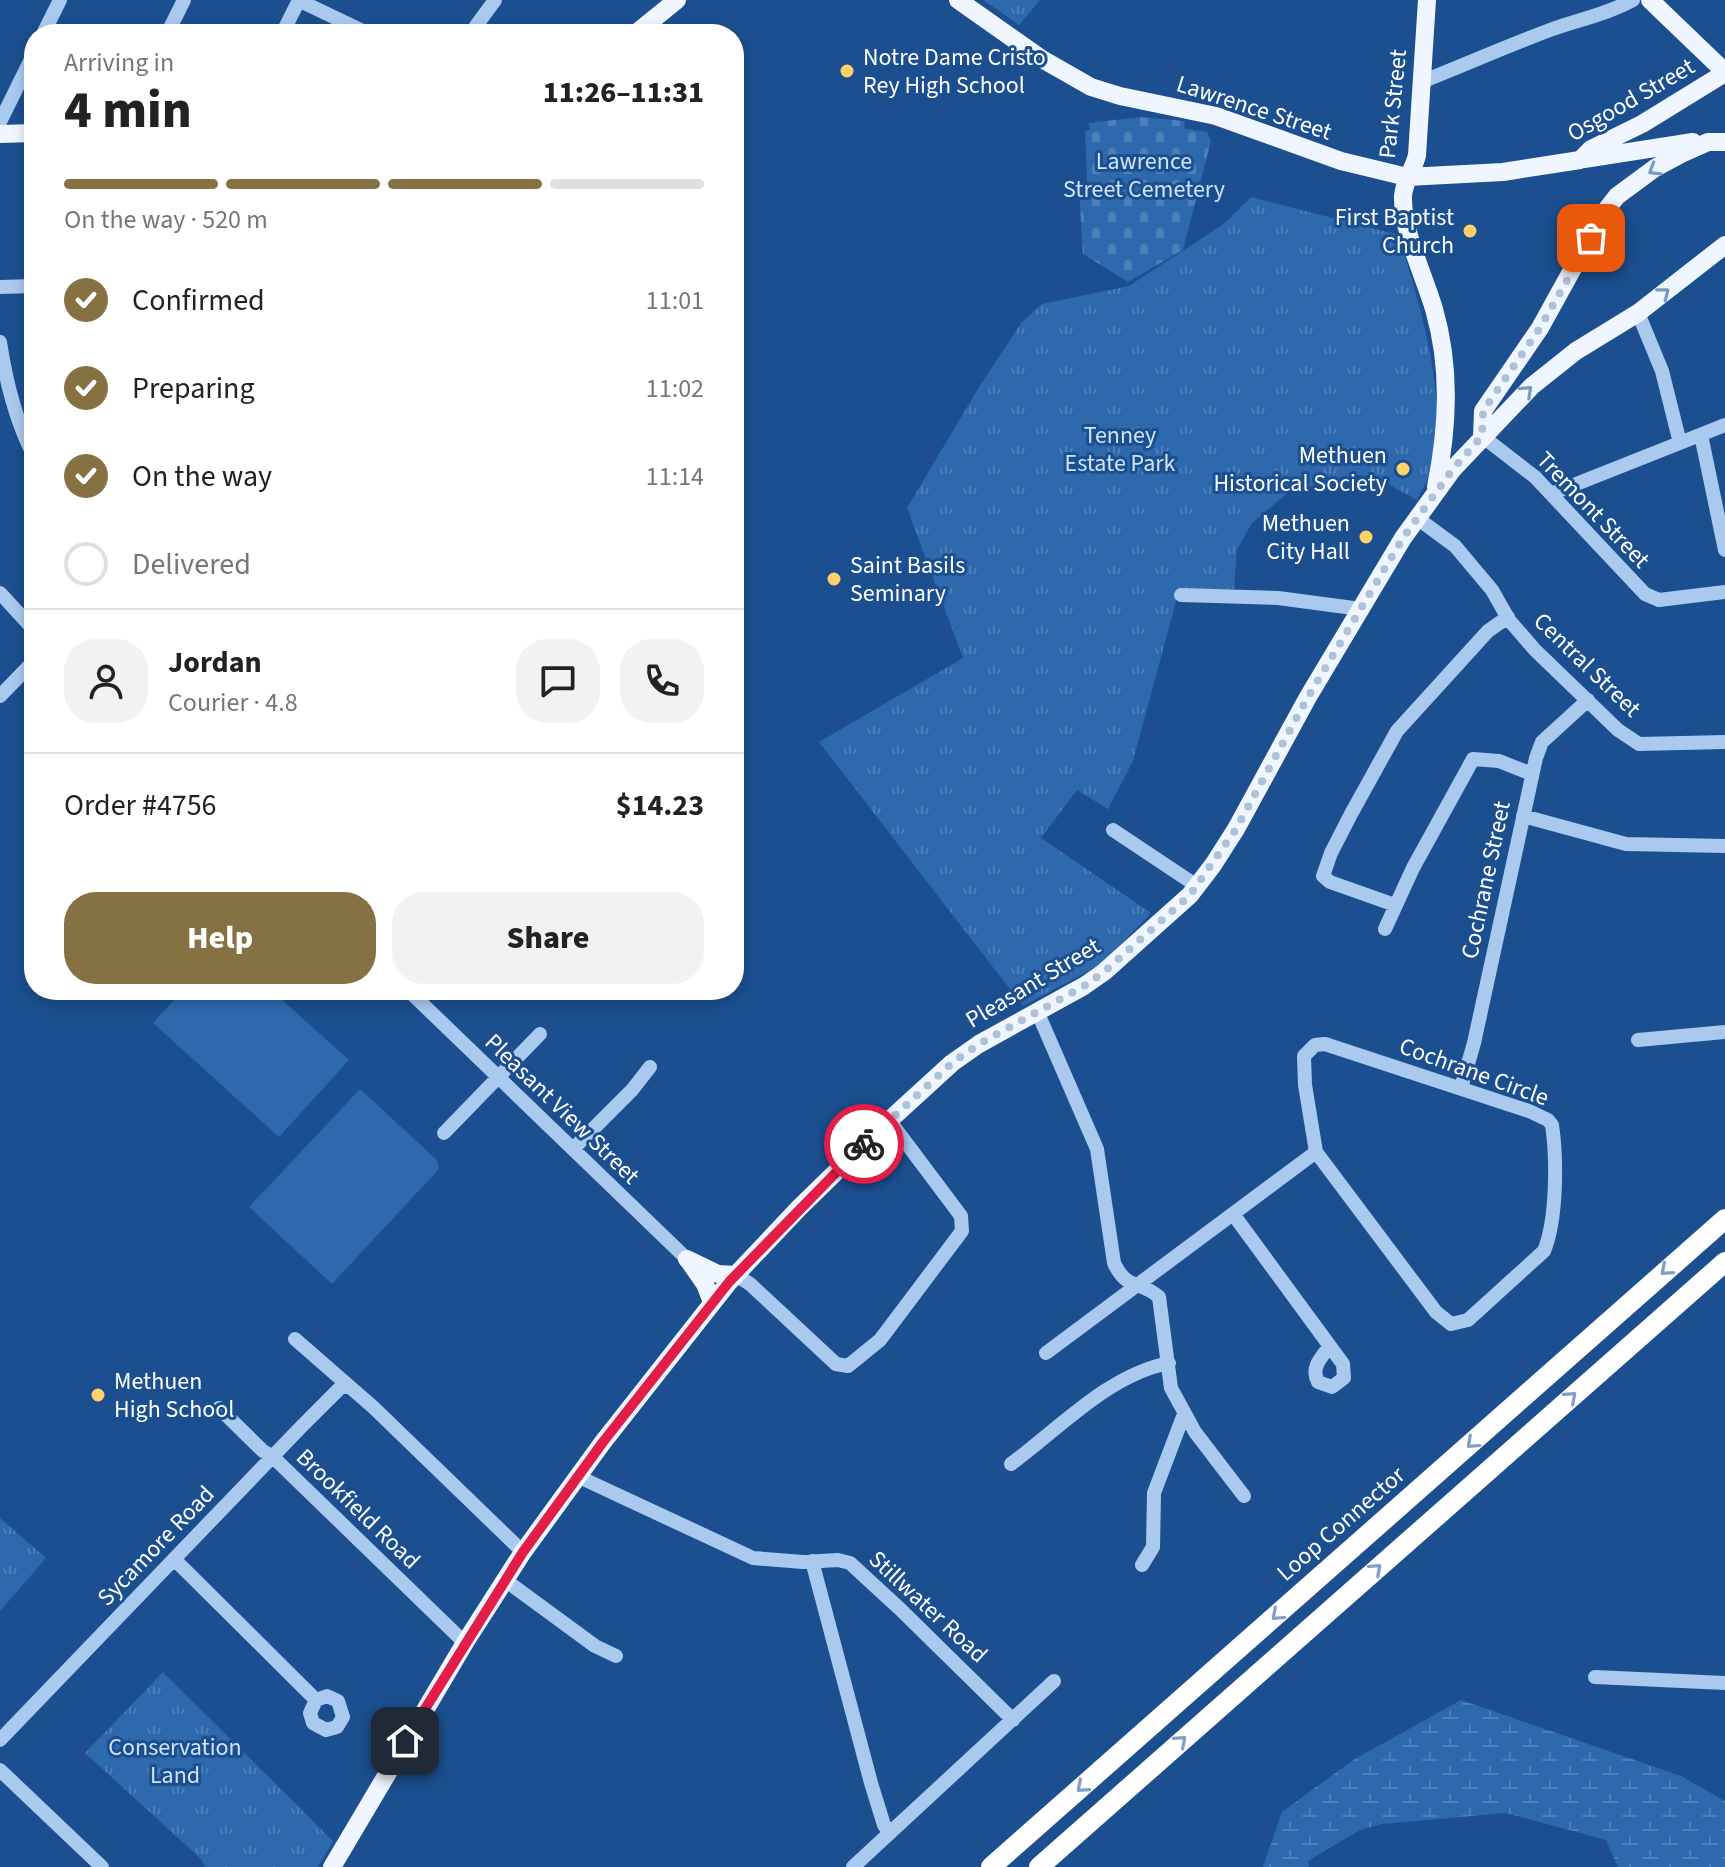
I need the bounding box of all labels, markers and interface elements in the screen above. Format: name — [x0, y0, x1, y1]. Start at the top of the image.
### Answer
place label: Notre Dame Cristo Rey High School — [863, 40, 1046, 103]
text: Arriving in — [64, 44, 174, 81]
street label: Park Street — [1370, 48, 1416, 160]
street label: Osgood Street — [1561, 49, 1701, 151]
marker: Notre Dame Cristo Rey High School — [838, 62, 856, 80]
street label: Lawrence Street — [1172, 66, 1336, 150]
text: 11:26–11:31 — [543, 71, 704, 114]
text: 4 min — [64, 74, 192, 148]
park label: Lawrence Street Cemetery — [1063, 144, 1225, 207]
one-way arrow — [1648, 160, 1663, 175]
place label: First Baptist Church — [1335, 200, 1454, 263]
text: On the way · 520 m — [64, 201, 268, 238]
pin — [1557, 204, 1625, 272]
icon: bag — [1569, 216, 1613, 260]
marker: First Baptist Church — [1461, 222, 1479, 240]
icon: check — [64, 278, 108, 322]
text: Confirmed — [132, 279, 265, 322]
text: 11:01 — [646, 282, 704, 319]
one-way arrow — [1655, 288, 1670, 302]
icon: check — [64, 366, 108, 410]
text: Preparing — [132, 367, 255, 410]
text: 11:02 — [646, 370, 704, 407]
one-way arrow — [1518, 387, 1533, 401]
park label: Tenney Estate Park — [1065, 418, 1176, 481]
place label: Methuen Historical Society — [1213, 438, 1387, 501]
street label: Tremont Street — [1528, 444, 1658, 576]
icon: check — [64, 454, 108, 498]
text: On the way — [132, 455, 272, 498]
text: 11:14 — [646, 458, 704, 495]
marker: Methuen Historical Society — [1394, 460, 1412, 478]
place label: Methuen City Hall — [1262, 506, 1350, 569]
marker: Methuen City Hall — [1357, 528, 1375, 546]
text: Delivered — [132, 543, 251, 586]
place label: Saint Basils Seminary — [850, 548, 965, 611]
marker: Saint Basils Seminary — [825, 570, 843, 588]
street label: Central Street — [1525, 605, 1649, 725]
button: person — [64, 639, 148, 723]
button: chat — [516, 639, 600, 723]
button: phone — [620, 639, 704, 723]
text: Jordan — [168, 641, 262, 684]
text: Courier · 4.8 — [168, 684, 298, 721]
text: Order #4756 — [64, 784, 217, 827]
text: $14.23 — [616, 784, 704, 827]
street label: Cochrane Street — [1452, 798, 1520, 962]
button: Help — [64, 892, 376, 984]
button: Share — [392, 892, 704, 984]
street label: Pleasant Street — [959, 929, 1107, 1037]
street label: Pleasant View Street — [476, 1026, 648, 1192]
street label: Cochrane Circle — [1394, 1029, 1554, 1115]
courier — [824, 1104, 904, 1184]
icon: bike — [842, 1122, 886, 1166]
one-way arrow — [1661, 1261, 1676, 1275]
place label: Methuen High School — [114, 1364, 234, 1427]
marker: Methuen High School — [89, 1386, 107, 1404]
one-way arrow — [1562, 1392, 1577, 1407]
one-way arrow — [1466, 1433, 1481, 1448]
street label: Brookfield Road — [288, 1441, 428, 1577]
street label: Loop Connector — [1269, 1458, 1413, 1590]
street label: Sycamore Road — [89, 1478, 223, 1614]
street label: Stillwater Road — [861, 1542, 995, 1672]
one-way arrow — [1367, 1565, 1382, 1579]
one-way arrow — [1271, 1605, 1286, 1619]
pin — [371, 1707, 439, 1775]
icon: home — [383, 1719, 427, 1763]
park label: Conservation Land — [108, 1730, 242, 1793]
one-way arrow — [1172, 1736, 1186, 1751]
one-way arrow — [1076, 1777, 1091, 1792]

